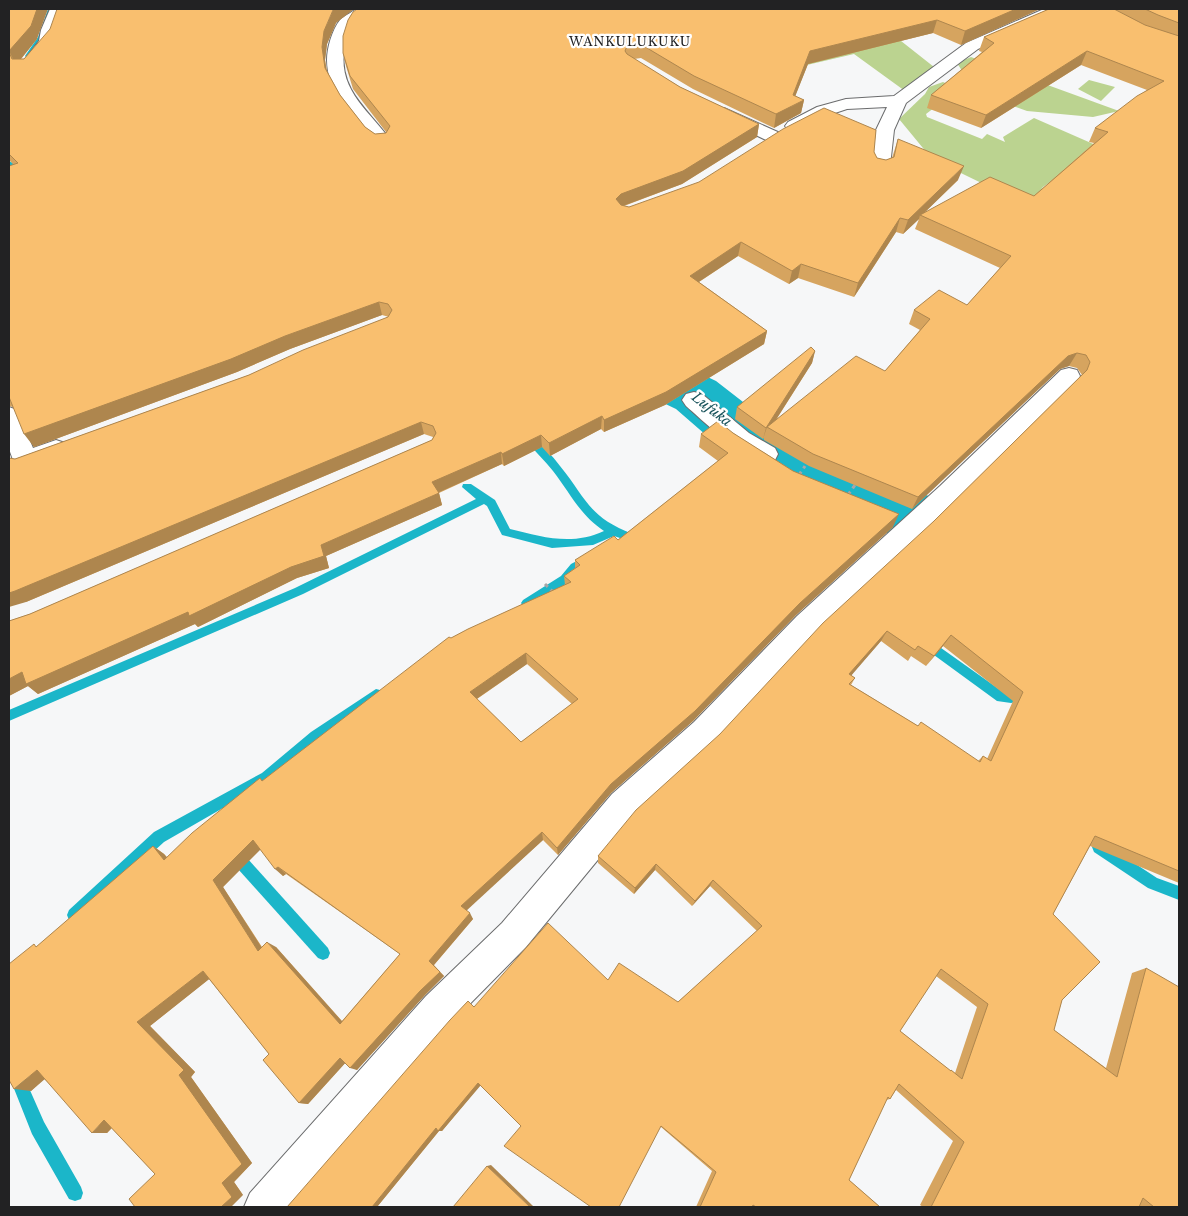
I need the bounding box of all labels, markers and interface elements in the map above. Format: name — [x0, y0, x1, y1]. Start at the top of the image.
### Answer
district label: WANKULUKUKU — [568, 34, 691, 49]
water label: Lufuka — [688, 387, 736, 430]

